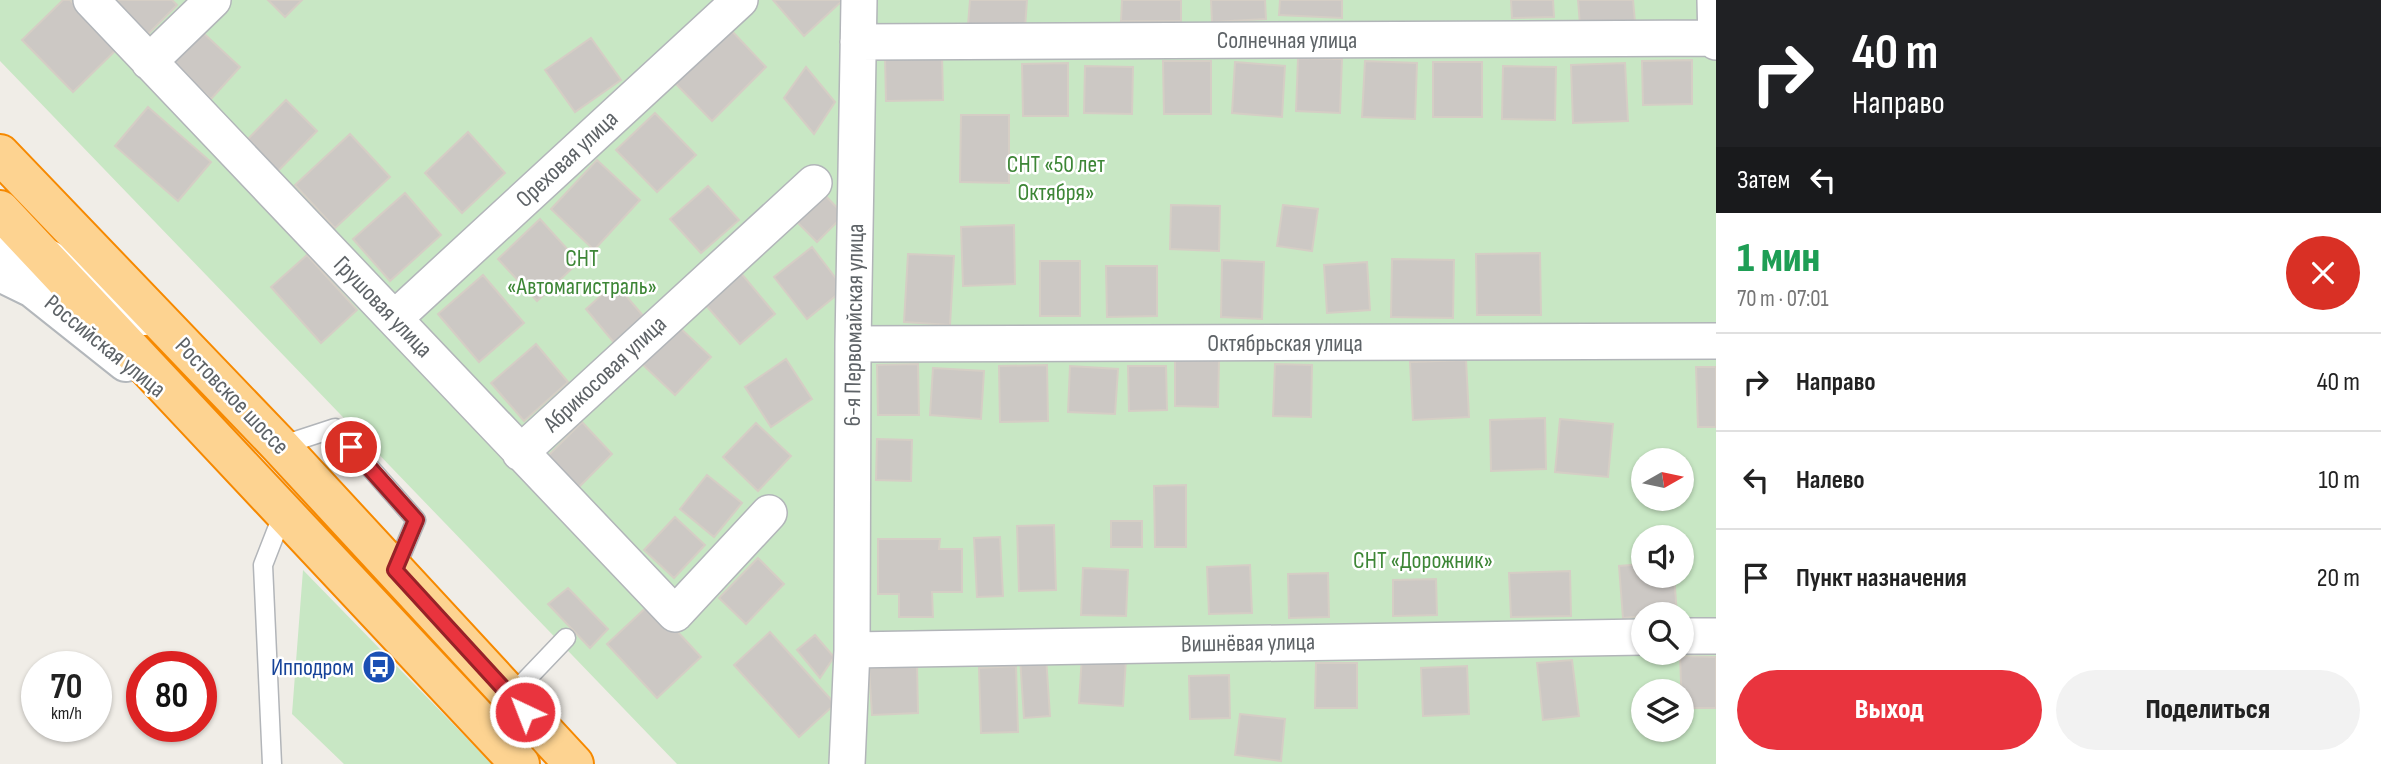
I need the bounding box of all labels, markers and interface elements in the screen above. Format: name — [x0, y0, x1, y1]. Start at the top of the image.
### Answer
text: 40 m — [1852, 24, 1938, 83]
street label: Солнечная улица — [1217, 26, 1357, 55]
icon: right — [1737, 28, 1828, 119]
text: Направо — [1852, 84, 1945, 123]
street label: Ореховая улица — [510, 104, 624, 214]
park label: СНТ «50 лет Октября» — [1007, 150, 1105, 207]
icon: left — [1804, 161, 1842, 199]
text: Затем — [1737, 165, 1790, 196]
street label: 6-я Первомайская улица — [838, 223, 870, 427]
text: 1 мин — [1737, 233, 1820, 284]
button: close — [2286, 236, 2360, 310]
park label: СНТ «Автомагистраль» — [507, 244, 657, 301]
street label: Грушовая улица — [328, 250, 438, 364]
text: 70 m · 07:01 — [1737, 285, 1829, 313]
street label: Российская улица — [39, 288, 171, 404]
street label: Абрикосовая улица — [537, 310, 672, 439]
street label: Октябрьская улица — [1207, 329, 1363, 358]
street label: Ростовское шоссе — [169, 331, 295, 461]
icon: right — [1737, 363, 1775, 401]
text: Направо — [1796, 367, 1875, 398]
text: 40 m — [2317, 367, 2360, 398]
pin — [321, 417, 381, 477]
icon: arrive — [332, 428, 370, 466]
north arrow — [1631, 448, 1694, 511]
map controls — [1631, 448, 1694, 742]
icon: left — [1737, 461, 1775, 499]
text: Налево — [1796, 465, 1865, 496]
text: 10 m — [2318, 465, 2360, 496]
button: sound — [1631, 525, 1694, 588]
park label: СНТ «Дорожник» — [1353, 546, 1493, 575]
icon: arrive — [1737, 559, 1775, 597]
text: Пункт назначения — [1796, 563, 1967, 594]
text: 20 m — [2317, 563, 2360, 594]
button: search — [1631, 602, 1694, 665]
street label: Вишнёвая улица — [1181, 627, 1315, 659]
bus stop icon: Ипподром — [360, 648, 398, 686]
speed limit sign: 80 — [126, 651, 217, 742]
place label: Ипподром — [271, 653, 354, 682]
text: 70 — [51, 666, 82, 709]
button: Выход — [1737, 670, 2042, 750]
button: Поделиться — [2056, 670, 2360, 750]
position arrow — [488, 675, 562, 749]
button: layers — [1631, 679, 1694, 742]
text: km/h — [51, 703, 82, 724]

